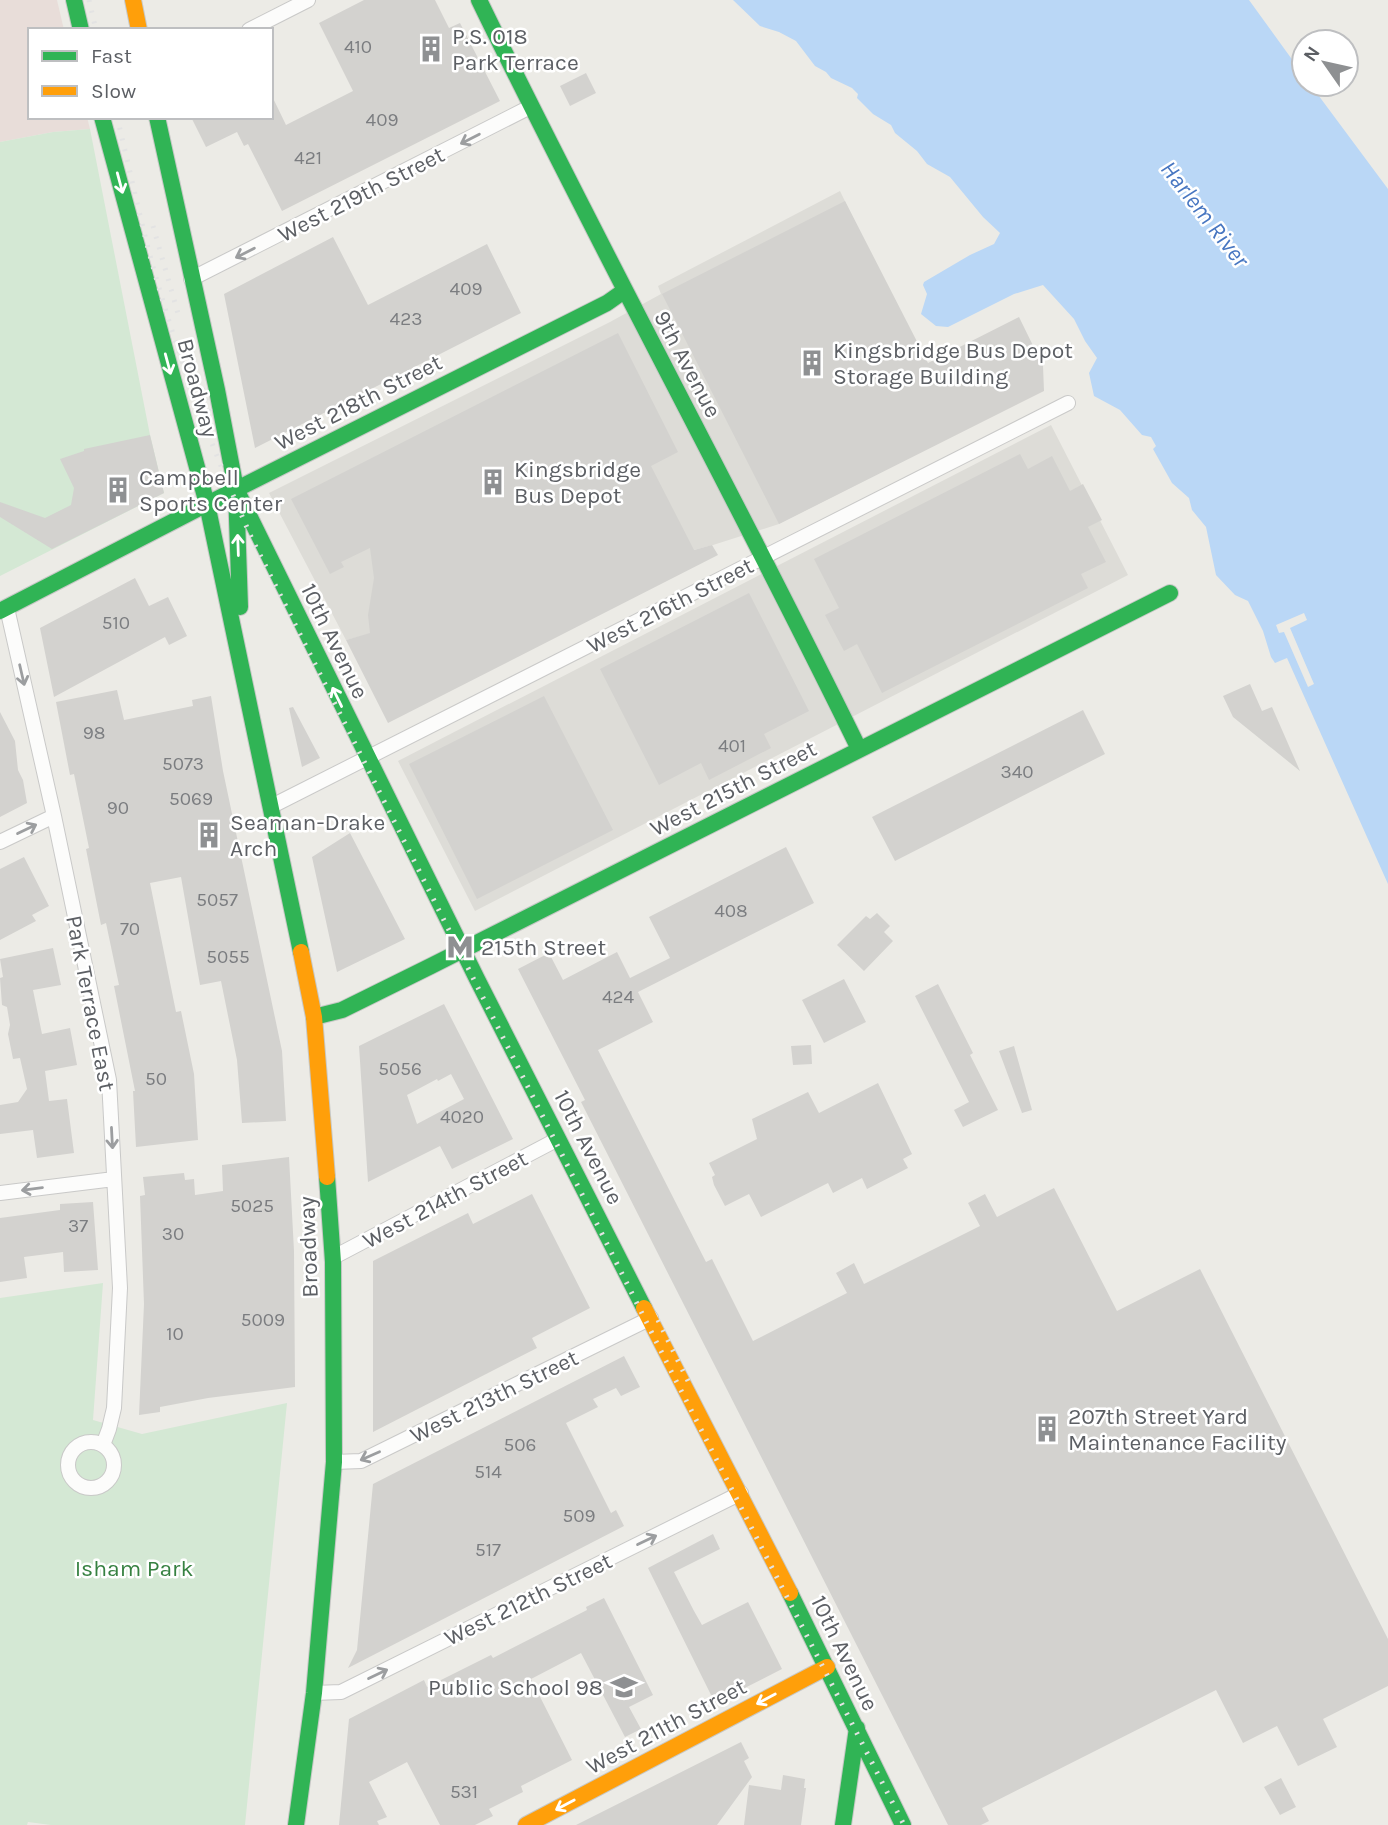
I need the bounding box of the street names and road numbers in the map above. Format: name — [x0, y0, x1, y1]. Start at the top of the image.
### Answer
street label: West 219th Street — [273, 141, 449, 248]
street label: 9th Avenue — [648, 306, 727, 422]
street label: Broadway — [171, 336, 224, 441]
street label: West 218th Street — [270, 348, 447, 456]
street label: West 216th Street — [583, 552, 758, 659]
street label: 10th Avenue — [295, 579, 374, 703]
street label: West 215th Street — [646, 735, 821, 842]
street label: Park Terrace East — [60, 913, 121, 1094]
street label: 10th Avenue — [548, 1085, 629, 1209]
street label: West 214th Street — [358, 1144, 533, 1254]
street label: Broadway — [293, 1196, 324, 1298]
street label: West 213th Street — [406, 1344, 583, 1449]
street label: West 212th Street — [440, 1547, 617, 1652]
street label: 10th Avenue — [805, 1591, 884, 1715]
street label: West 211th Street — [582, 1673, 751, 1780]

